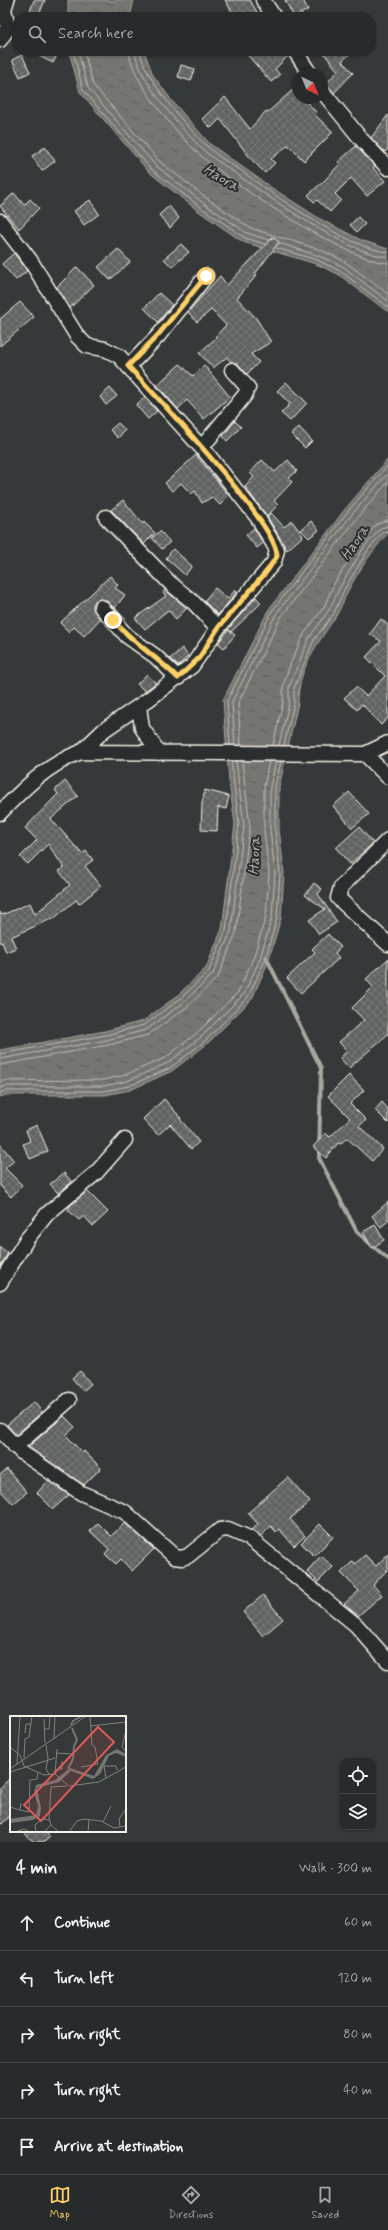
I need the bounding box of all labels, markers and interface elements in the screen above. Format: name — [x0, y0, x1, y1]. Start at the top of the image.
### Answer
search box — [12, 12, 376, 56]
icon: search — [26, 23, 48, 45]
text: Search here — [58, 24, 134, 44]
north arrow — [292, 68, 328, 104]
water label: Haora — [199, 160, 243, 197]
route start — [197, 267, 215, 285]
water label: Haora — [336, 521, 375, 564]
route end — [104, 611, 122, 629]
water label: Haora — [244, 835, 266, 876]
inset map — [10, 1716, 126, 1832]
map controls — [340, 1758, 376, 1830]
button: locate — [340, 1758, 376, 1794]
button: layers — [340, 1794, 376, 1830]
text: 4 min — [16, 1857, 57, 1879]
text: Walk · 300 m — [299, 1860, 372, 1877]
icon: ahead — [16, 1912, 38, 1934]
text: Continue — [54, 1913, 110, 1933]
text: 60 m — [344, 1914, 372, 1931]
icon: left — [16, 1968, 38, 1990]
text: Turn left — [54, 1969, 114, 1989]
text: 120 m — [338, 1970, 372, 1987]
icon: right — [16, 2024, 38, 2046]
text: Turn right — [54, 2025, 121, 2045]
text: 80 m — [343, 2026, 372, 2043]
icon: right — [16, 2080, 38, 2102]
text: Turn right — [54, 2081, 121, 2101]
text: 40 m — [343, 2082, 372, 2099]
icon: arrive — [16, 2136, 38, 2158]
text: Arrive at destination — [54, 2137, 183, 2157]
tab: Map — [49, 2184, 71, 2222]
tab: Directions — [168, 2184, 214, 2222]
tab: Saved — [311, 2184, 339, 2222]

